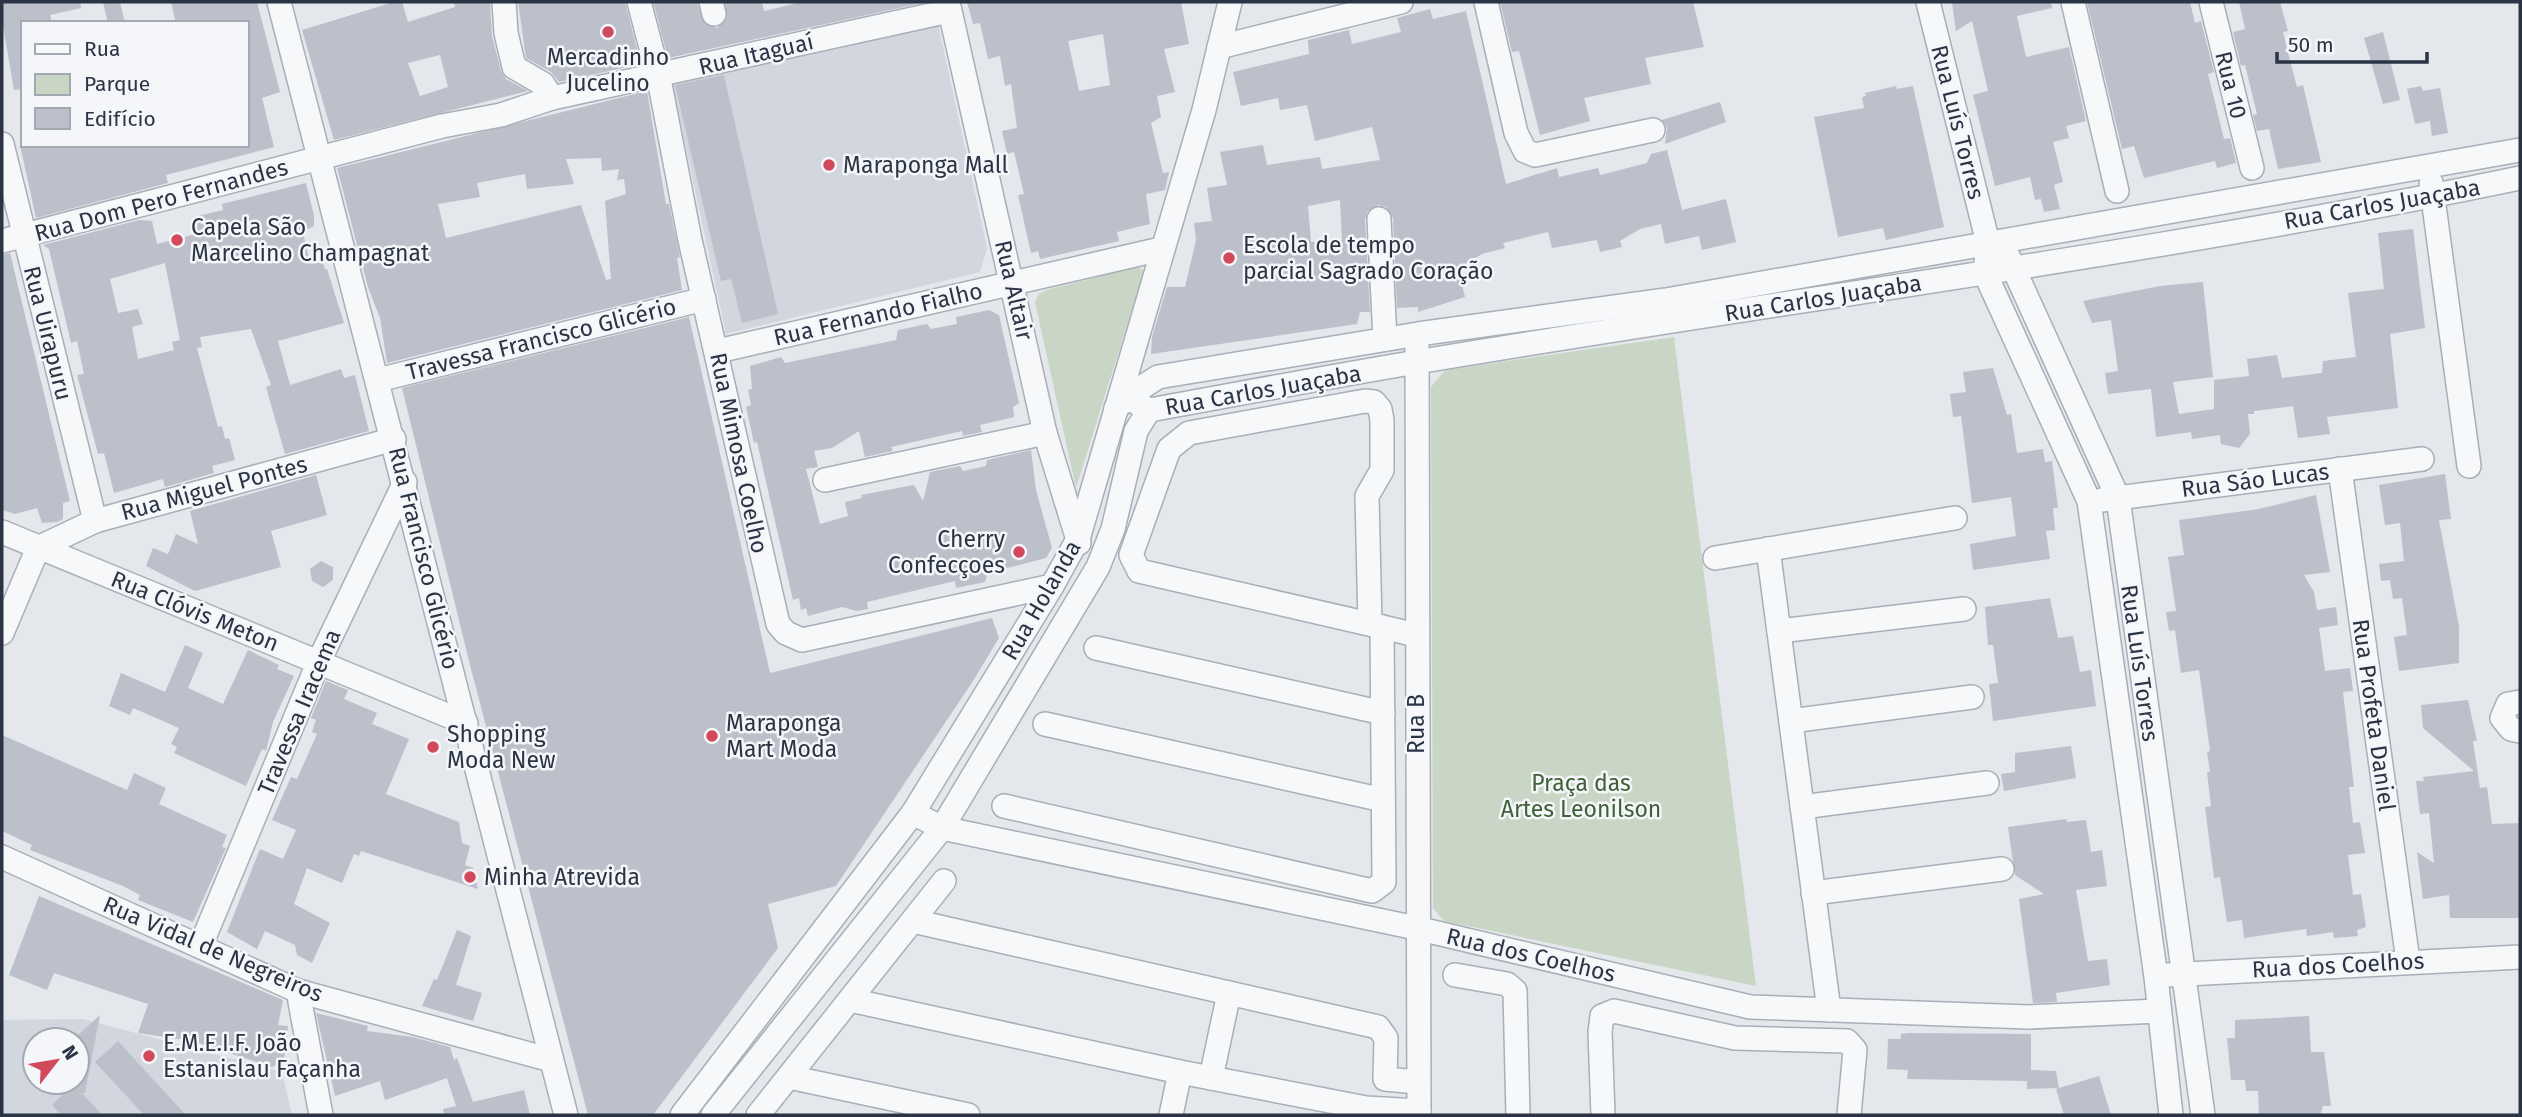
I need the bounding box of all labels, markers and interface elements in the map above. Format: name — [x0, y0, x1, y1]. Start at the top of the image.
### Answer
legend — [21, 21, 248, 147]
scale bar — [2277, 21, 2428, 65]
marker: Mercadinho Jucelino — [600, 24, 616, 40]
street label: Rua Itaguaí — [696, 27, 816, 81]
text: 50 m — [2288, 32, 2334, 58]
text: Rua — [84, 36, 120, 62]
street label: Rua Luís Torres — [1925, 42, 1991, 202]
place label: Mercadinho Jucelino — [547, 43, 669, 97]
street label: Rua 10 — [2209, 48, 2253, 122]
text: Parque — [84, 71, 150, 97]
text: Edifício — [84, 106, 156, 132]
place label: Maraponga Mall — [843, 151, 1009, 179]
street label: Rua Dom Pero Fernandes — [31, 153, 291, 247]
marker: Maraponga Mall — [821, 157, 837, 173]
street label: Rua Carlos Juaçaba — [2282, 173, 2482, 235]
place label: Capela São Marcelino Champagnat — [191, 213, 430, 267]
place label: Escola de tempo parcial Sagrado Coração — [1243, 231, 1494, 285]
marker: Capela São Marcelino Champagnat — [169, 232, 185, 248]
street label: Rua Altair — [989, 237, 1039, 343]
marker: Escola de tempo parcial Sagrado Coração — [1221, 250, 1237, 266]
street label: Rua Uirapuru — [18, 263, 78, 403]
street label: Rua Carlos Juaçaba — [1723, 269, 1923, 327]
street label: Rua Fernando Fialho — [771, 276, 985, 352]
street label: Travessa Francisco Glicério — [403, 292, 679, 386]
street label: Rua Mimosa Coelho — [704, 350, 774, 556]
street label: Rua Carlos Juaçaba — [1163, 359, 1363, 421]
street label: Rua Francisco Glicério — [383, 444, 465, 672]
street label: Rua Miguel Pontes — [118, 450, 310, 526]
street label: Rua Sáo Lucas — [2179, 457, 2331, 503]
place label: Cherry Confecçoes — [888, 525, 1006, 579]
street label: Rua Holanda — [995, 535, 1087, 665]
marker: Cherry Confecçoes — [1011, 544, 1027, 560]
street label: Rua Clóvis Meton — [107, 565, 283, 657]
street label: Rua Luís Torres — [2115, 583, 2165, 743]
street label: Rua Profeta Daniel — [2347, 617, 2401, 813]
street label: Travessa Iracema — [251, 625, 347, 799]
street label: Rua B — [1402, 694, 1430, 754]
place label: Maraponga Mart Moda — [726, 709, 842, 763]
place label: Shopping Moda New — [447, 720, 556, 774]
marker: Maraponga Mart Moda — [704, 728, 720, 744]
marker: Shopping Moda New — [425, 739, 441, 755]
park label: Praça das Artes Leonilson — [1501, 769, 1661, 823]
place label: Minha Atrevida — [484, 863, 640, 891]
marker: Minha Atrevida — [462, 869, 478, 885]
street label: Rua Vidal de Negreiros — [99, 890, 327, 1008]
street label: Rua dos Coelhos — [1444, 922, 1618, 988]
street label: Rua dos Coelhos — [2251, 946, 2425, 984]
north arrow — [21, 1026, 91, 1096]
place label: E.M.E.I.F. João Estanislau Façanha — [163, 1029, 361, 1083]
text: N — [57, 1041, 83, 1064]
marker: E.M.E.I.F. João Estanislau Façanha — [141, 1048, 157, 1064]

